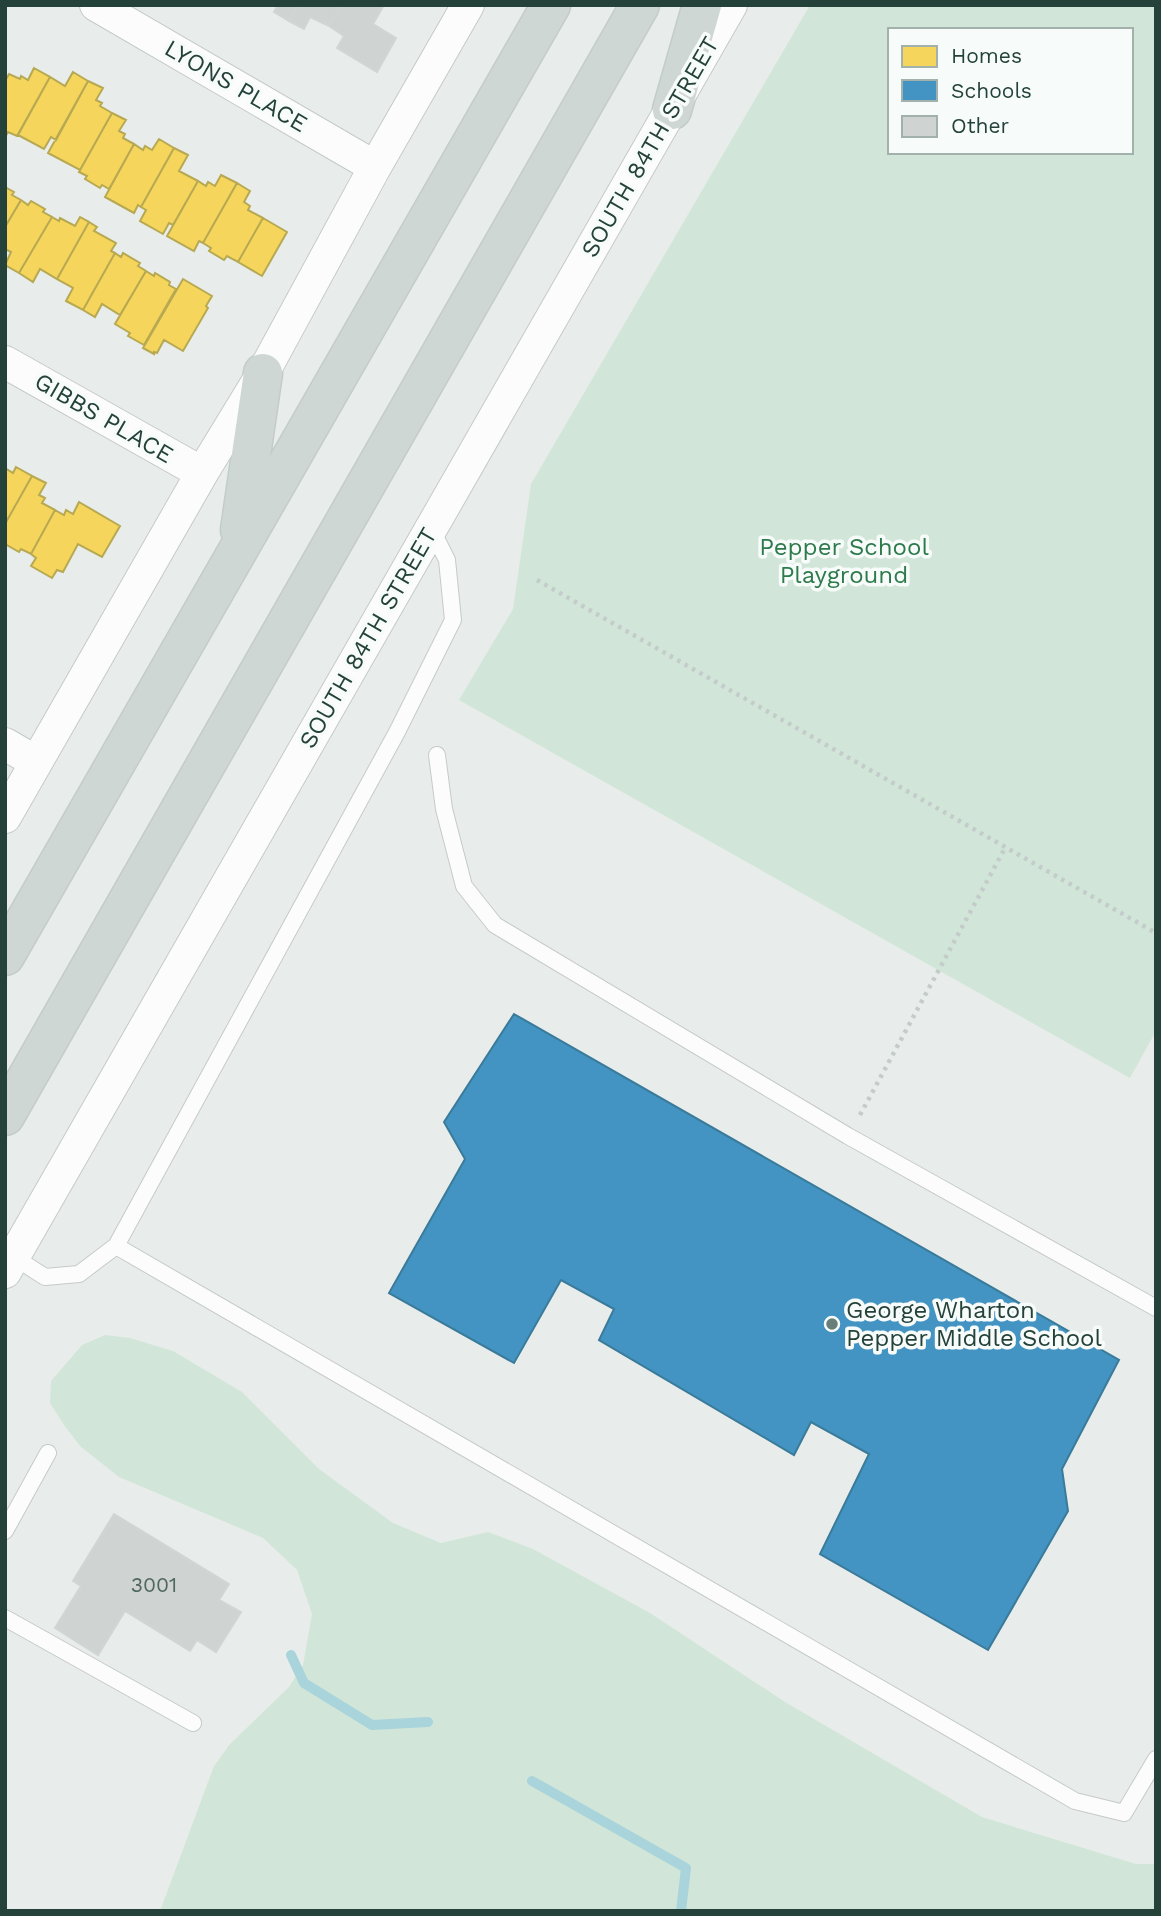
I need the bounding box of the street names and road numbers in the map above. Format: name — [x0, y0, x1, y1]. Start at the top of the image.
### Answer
street label: SOUTH 84TH STREET — [575, 32, 725, 262]
street label: LYONS PLACE — [160, 34, 312, 138]
street label: GIBBS PLACE — [30, 367, 178, 469]
street label: SOUTH 84TH STREET — [293, 523, 443, 753]

